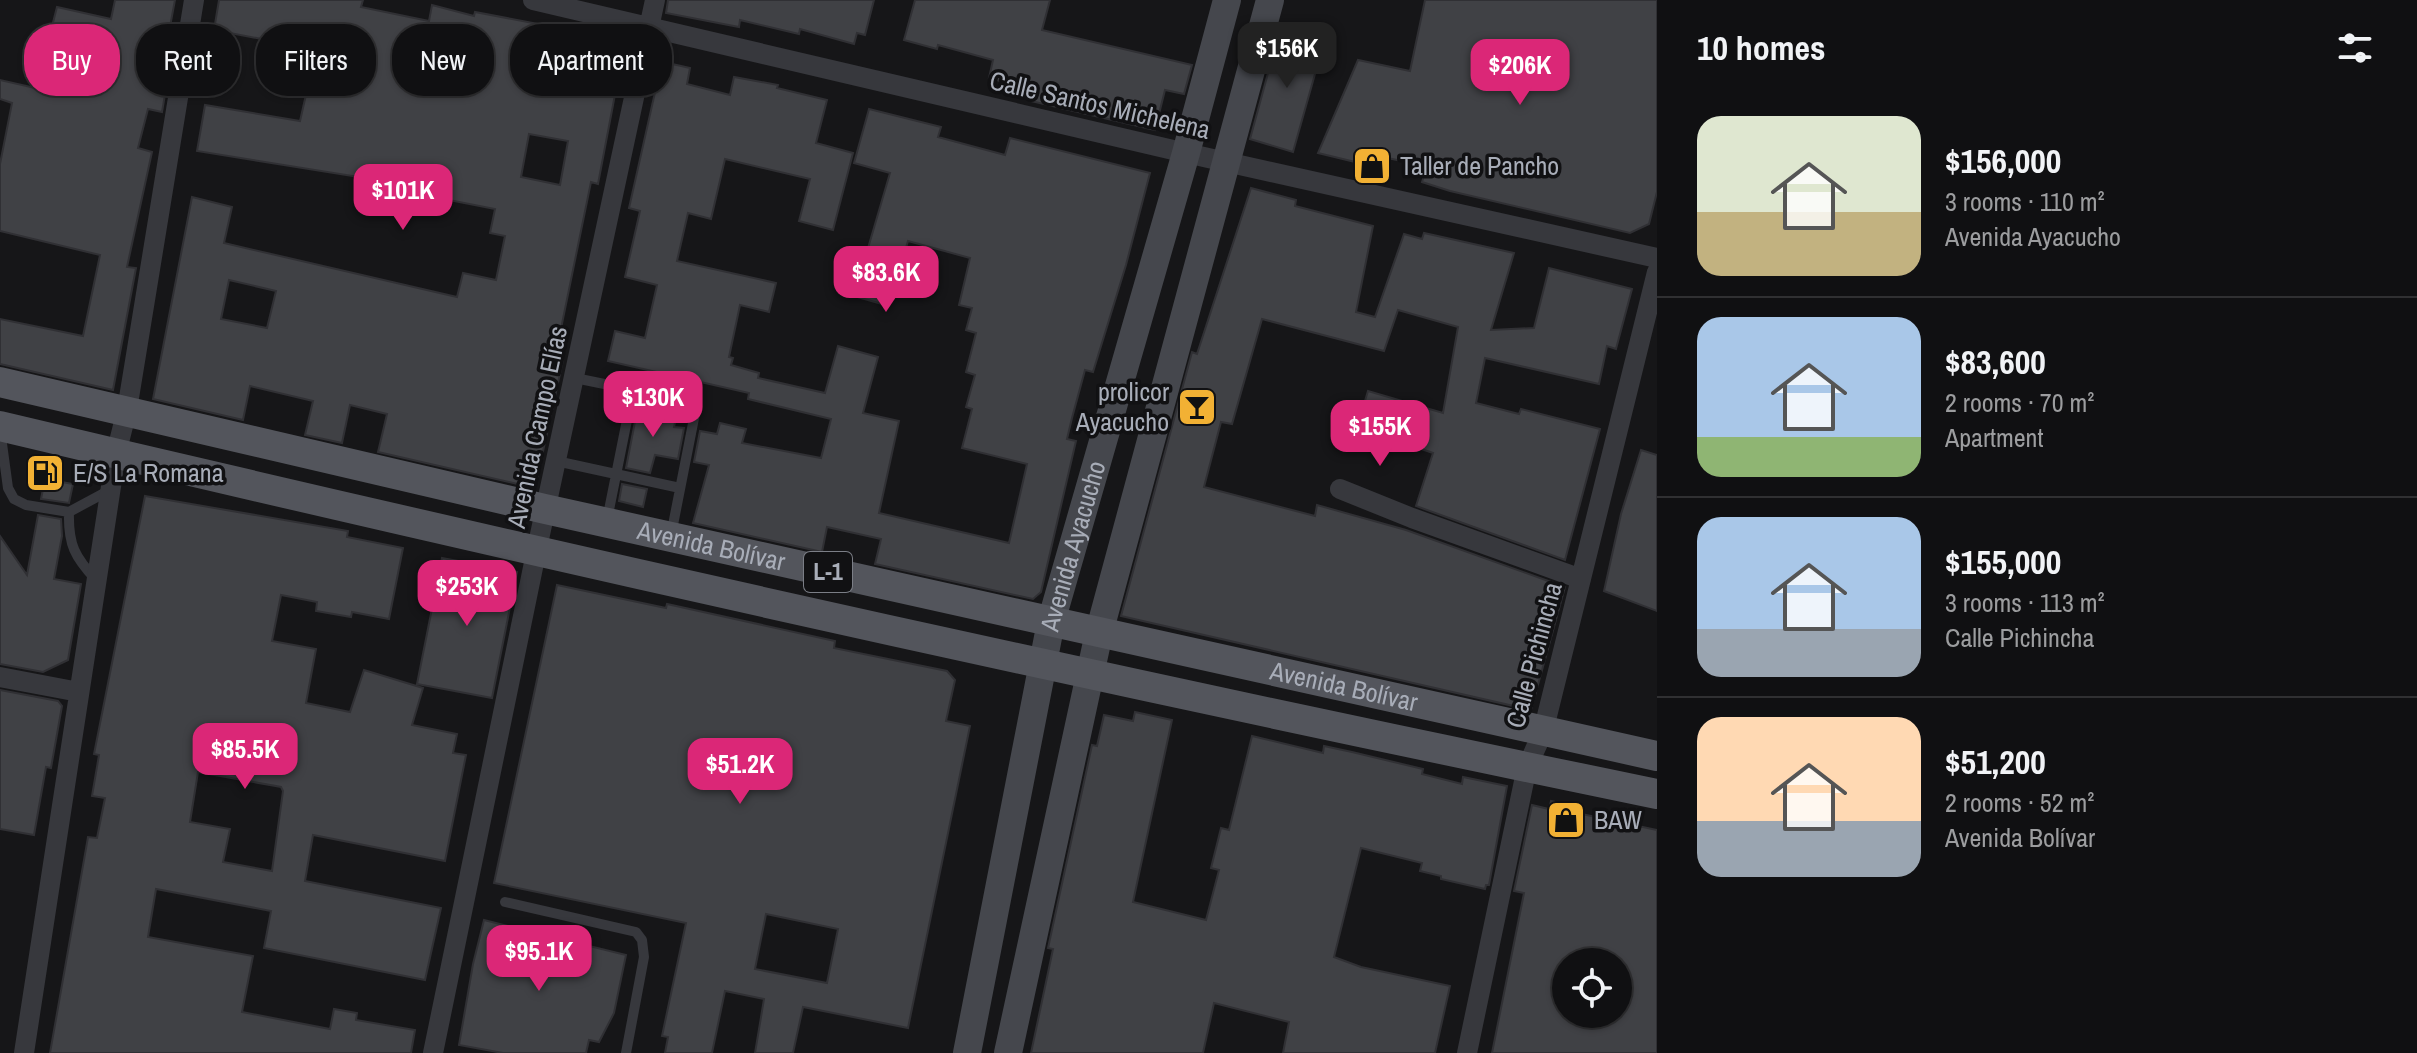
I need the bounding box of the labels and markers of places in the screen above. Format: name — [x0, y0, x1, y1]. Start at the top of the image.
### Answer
pin: $156K — [1231, 22, 1343, 90]
pin: $206K — [1464, 39, 1576, 107]
shop icon: Taller de Pancho — [1351, 145, 1393, 187]
place label: Taller de Pancho — [1400, 148, 1559, 183]
pin: $101K — [347, 164, 459, 232]
pin: $83.6K — [821, 246, 951, 314]
pin: $130K — [597, 371, 709, 439]
place label: prolicor Ayacucho — [1075, 374, 1169, 439]
bar icon: prolicor Ayacucho — [1176, 386, 1218, 428]
pin: $155K — [1324, 400, 1436, 468]
fuel station icon: E/S La Romana — [24, 452, 66, 494]
place label: E/S La Romana — [73, 455, 224, 490]
pin: $253K — [411, 560, 523, 628]
pin: $85.5K — [180, 723, 310, 791]
pin: $51.2K — [675, 738, 805, 806]
shop icon: BAW — [1545, 799, 1587, 841]
place label: BAW — [1594, 802, 1642, 837]
pin: $95.1K — [474, 925, 604, 993]

